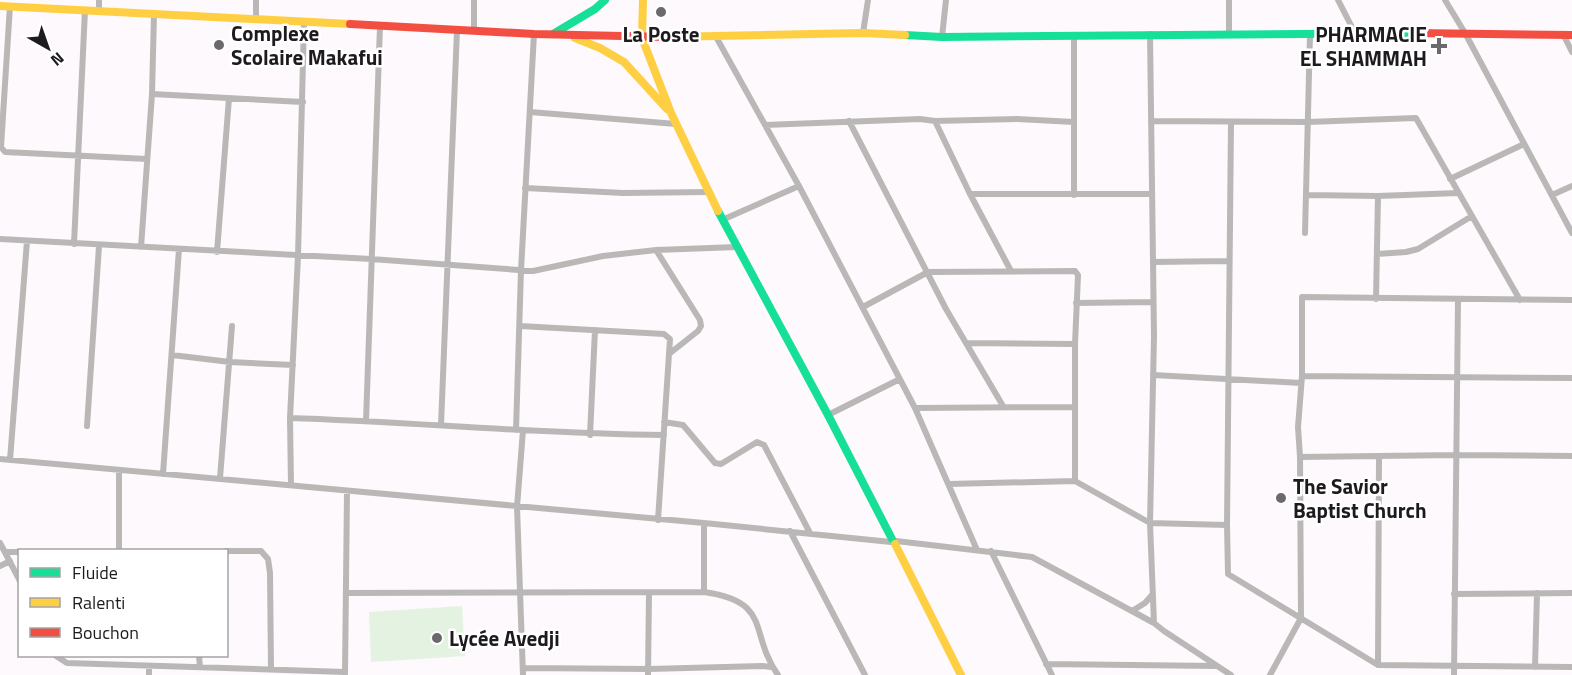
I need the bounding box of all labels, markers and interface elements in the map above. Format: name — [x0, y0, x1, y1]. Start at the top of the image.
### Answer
marker: La Poste — [654, 5, 668, 19]
place label: Complexe Scolaire Makafui — [231, 17, 383, 73]
north arrow — [18, 18, 78, 78]
place label: La Poste — [622, 18, 700, 50]
place label: PHARMACIE EL SHAMMAH — [1300, 18, 1427, 74]
marker: Complexe Scolaire Makafui — [212, 38, 226, 52]
marker: PHARMACIE EL SHAMMAH — [1432, 39, 1446, 53]
text: N — [46, 47, 70, 72]
place label: The Savior Baptist Church — [1293, 470, 1427, 526]
marker: The Savior Baptist Church — [1274, 491, 1288, 505]
legend — [18, 549, 228, 657]
text: Fluide — [72, 559, 118, 586]
text: Ralenti — [72, 589, 125, 616]
text: Bouchon — [72, 619, 139, 646]
place label: Lycée Avedji — [449, 622, 560, 654]
marker: Lycée Avedji — [430, 631, 444, 645]

